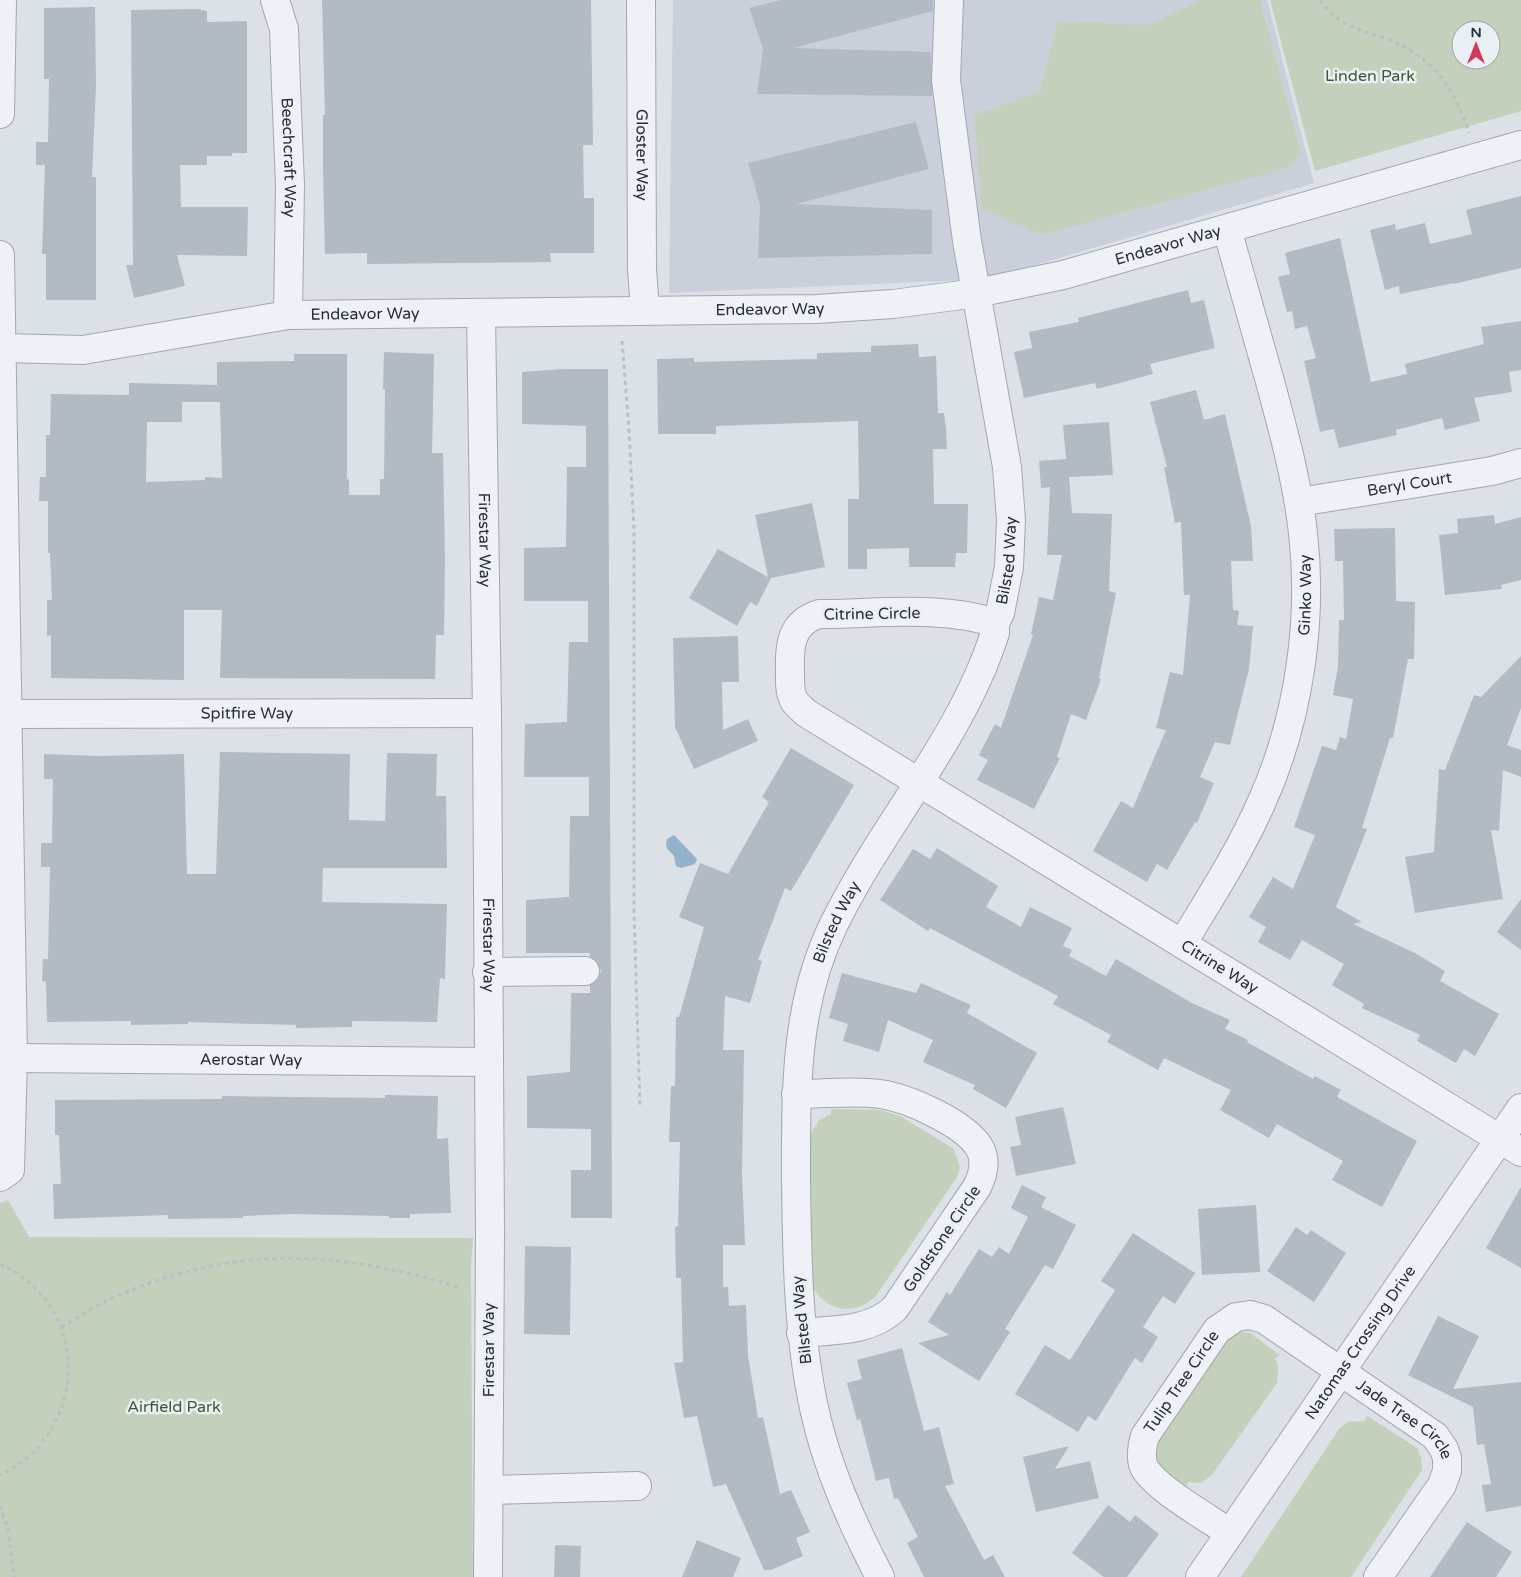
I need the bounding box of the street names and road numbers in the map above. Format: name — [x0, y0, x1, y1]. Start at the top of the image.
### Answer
street label: Beechcraft Way — [276, 97, 300, 218]
street label: Gloster Way — [631, 109, 652, 201]
street label: Endeavor Way — [1113, 221, 1224, 270]
street label: Endeavor Way — [715, 298, 826, 320]
street label: Endeavor Way — [310, 304, 420, 325]
street label: Beryl Court — [1366, 468, 1453, 501]
street label: Firestar Way — [474, 493, 495, 588]
street label: Bilsted Way — [992, 516, 1021, 606]
street label: Ginko Way — [1294, 553, 1316, 636]
street label: Citrine Circle — [823, 603, 921, 625]
street label: Spitfire Way — [201, 703, 294, 724]
street label: Bilsted Way — [809, 877, 865, 966]
street label: Firestar Way — [478, 898, 499, 993]
street label: Citrine Way — [1177, 936, 1262, 999]
street label: Aerostar Way — [200, 1050, 303, 1070]
street label: Goldstone Circle — [899, 1182, 985, 1296]
street label: Natomas Crossing Drive — [1301, 1262, 1420, 1424]
street label: Bilsted Way — [787, 1274, 817, 1365]
street label: Firestar Way — [479, 1302, 499, 1397]
street label: Tulip Tree Circle — [1140, 1327, 1224, 1437]
street label: Jade Tree Circle — [1352, 1375, 1457, 1462]

